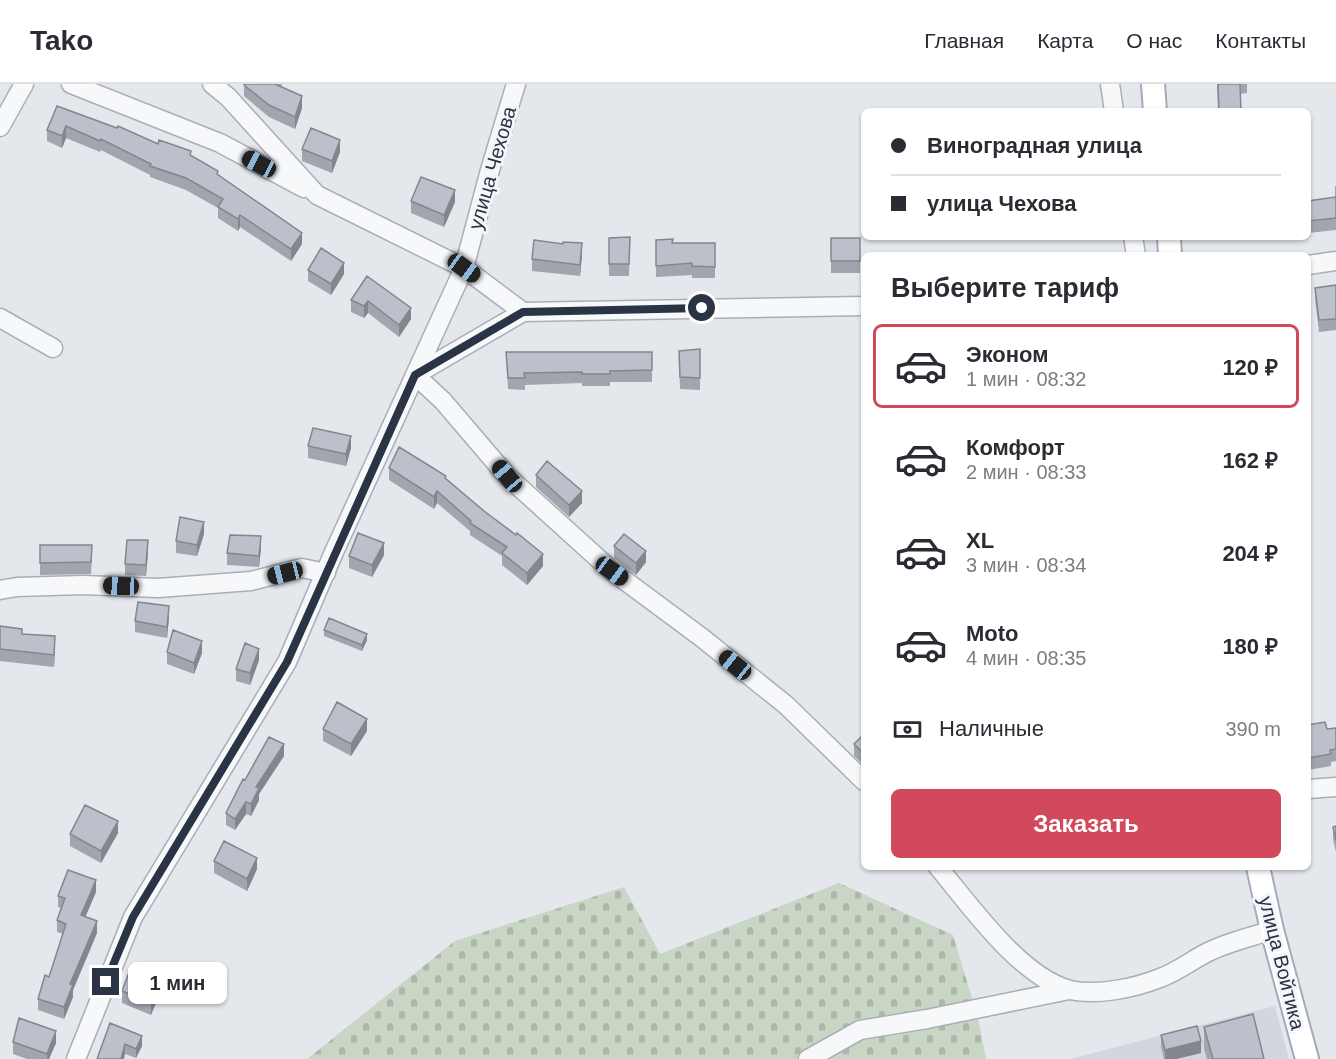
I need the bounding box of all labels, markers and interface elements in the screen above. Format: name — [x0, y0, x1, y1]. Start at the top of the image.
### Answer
text: Tako — [30, 25, 93, 56]
text: Главная — [924, 29, 1004, 52]
text: Карта — [1037, 29, 1093, 52]
text: О нас — [1126, 29, 1182, 52]
text: Контакты — [1215, 29, 1306, 52]
street label: улица Чехова — [464, 103, 520, 232]
text: Виноградная улица — [927, 133, 1142, 158]
car — [239, 148, 279, 180]
text: улица Чехова — [927, 191, 1077, 216]
car — [444, 250, 484, 286]
text: Выберите тариф — [891, 273, 1119, 303]
route start — [688, 294, 715, 321]
icon: car — [894, 339, 948, 393]
text: Эконом — [966, 342, 1049, 367]
text: 120 ₽ — [1222, 355, 1278, 380]
text: 1 мин · 08:32 — [966, 368, 1086, 390]
icon: car — [894, 432, 948, 486]
text: Комфорт — [966, 435, 1065, 460]
text: 162 ₽ — [1222, 448, 1278, 473]
car — [489, 456, 525, 496]
text: 2 мин · 08:33 — [966, 461, 1086, 483]
icon: car — [894, 525, 948, 579]
text: XL — [966, 528, 994, 553]
text: 204 ₽ — [1222, 541, 1278, 566]
car — [592, 553, 632, 589]
text: 3 мин · 08:34 — [966, 554, 1086, 576]
car — [265, 560, 305, 586]
car — [103, 576, 139, 596]
icon: car — [894, 618, 948, 672]
text: Moto — [966, 621, 1019, 646]
text: 180 ₽ — [1222, 634, 1278, 659]
car — [715, 647, 755, 683]
text: 4 мин · 08:35 — [966, 647, 1086, 669]
icon: cash — [891, 713, 924, 746]
text: Наличные — [939, 716, 1044, 741]
text: 390 m — [1225, 718, 1281, 740]
button: Заказать — [891, 789, 1281, 858]
street label: улица Войтика — [1255, 894, 1309, 1033]
callout: 1 мин — [127, 961, 226, 1003]
route end — [92, 968, 119, 995]
text: 1 мин — [150, 972, 205, 994]

